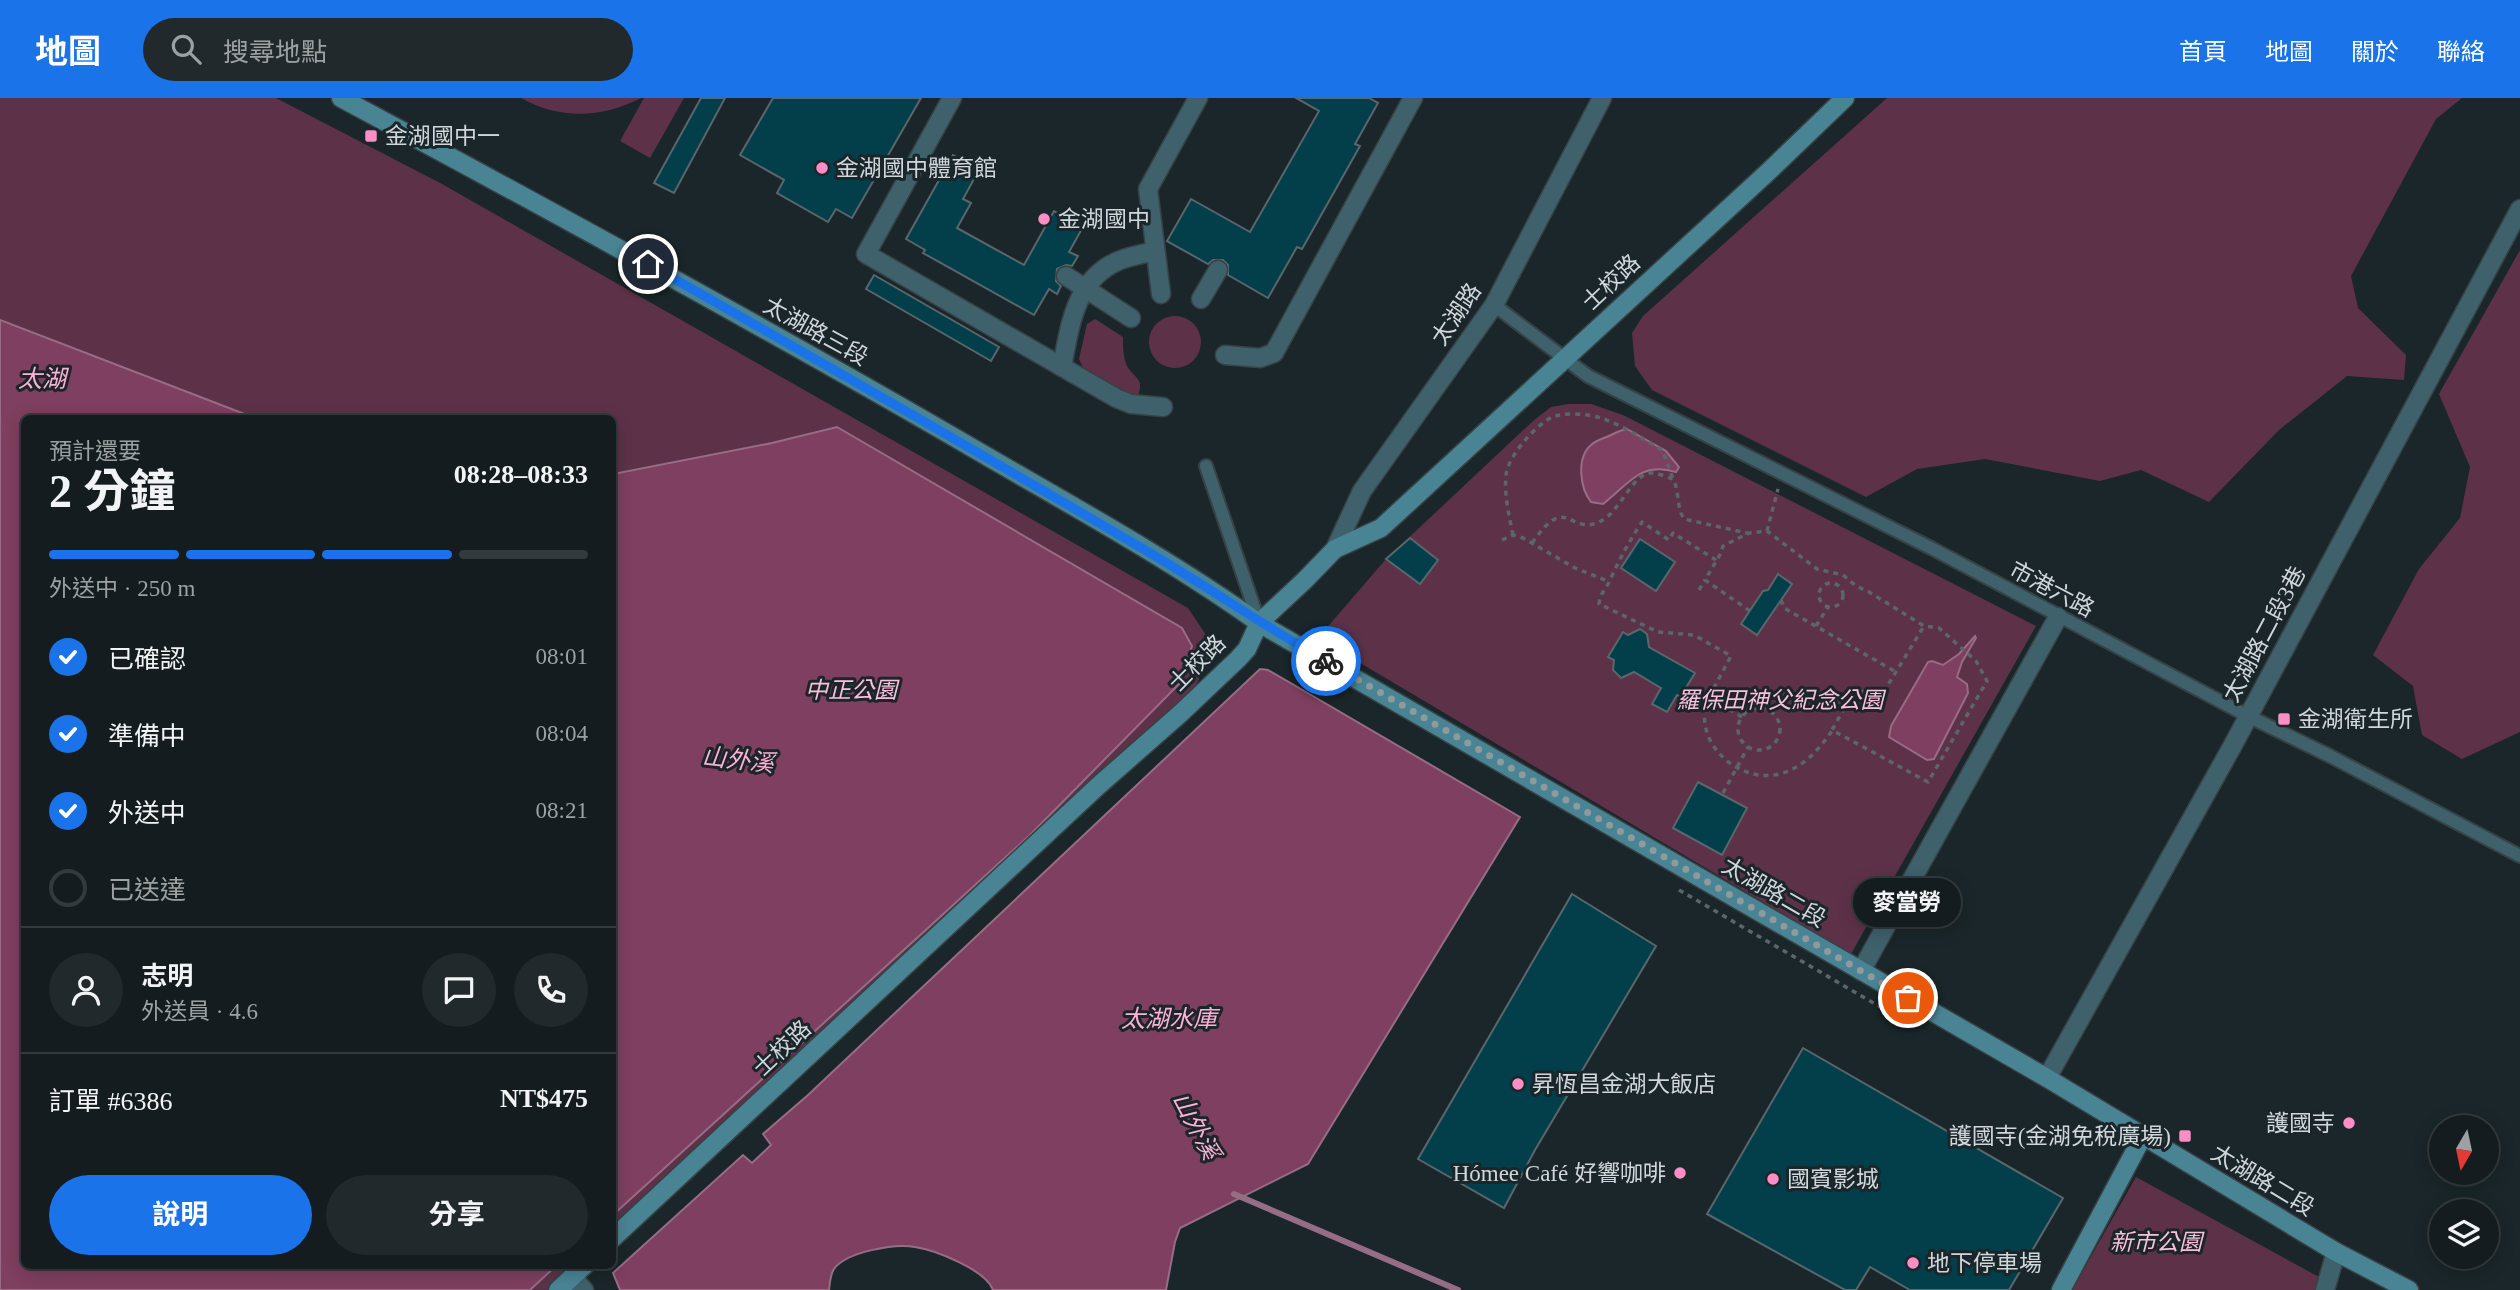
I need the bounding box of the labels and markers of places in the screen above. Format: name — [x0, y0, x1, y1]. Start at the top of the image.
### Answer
place label: 金湖國中一 — [385, 124, 500, 149]
marker: 金湖國中一 — [363, 128, 379, 144]
place label: 金湖國中體育館 — [836, 156, 997, 181]
marker: 金湖國中體育館 — [814, 160, 830, 176]
place label: 金湖國中 — [1058, 207, 1150, 232]
marker: 金湖國中 — [1036, 211, 1052, 227]
pin — [618, 234, 678, 294]
place label: 金湖衛生所 — [2298, 707, 2413, 732]
marker: 金湖衛生所 — [2276, 711, 2292, 727]
callout: 麥當勞 — [1854, 879, 1962, 928]
pin — [1878, 968, 1938, 1028]
place label: 昇恆昌金湖大飯店 — [1532, 1072, 1716, 1097]
marker: 昇恆昌金湖大飯店 — [1510, 1076, 1526, 1092]
place label: 護國寺 — [2266, 1111, 2335, 1136]
marker: 護國寺 — [2341, 1115, 2357, 1131]
place label: 護國寺(金湖免稅廣場) — [1949, 1124, 2171, 1149]
marker: 護國寺(金湖免稅廣場) — [2177, 1128, 2193, 1144]
place label: Hómee Café 好響咖啡 — [1453, 1161, 1666, 1186]
marker: Hómee Café 好響咖啡 — [1672, 1165, 1688, 1181]
place label: 國賓影城 — [1787, 1167, 1879, 1192]
marker: 國賓影城 — [1765, 1171, 1781, 1187]
place label: 地下停車場 — [1927, 1251, 2042, 1276]
marker: 地下停車場 — [1905, 1255, 1921, 1271]

